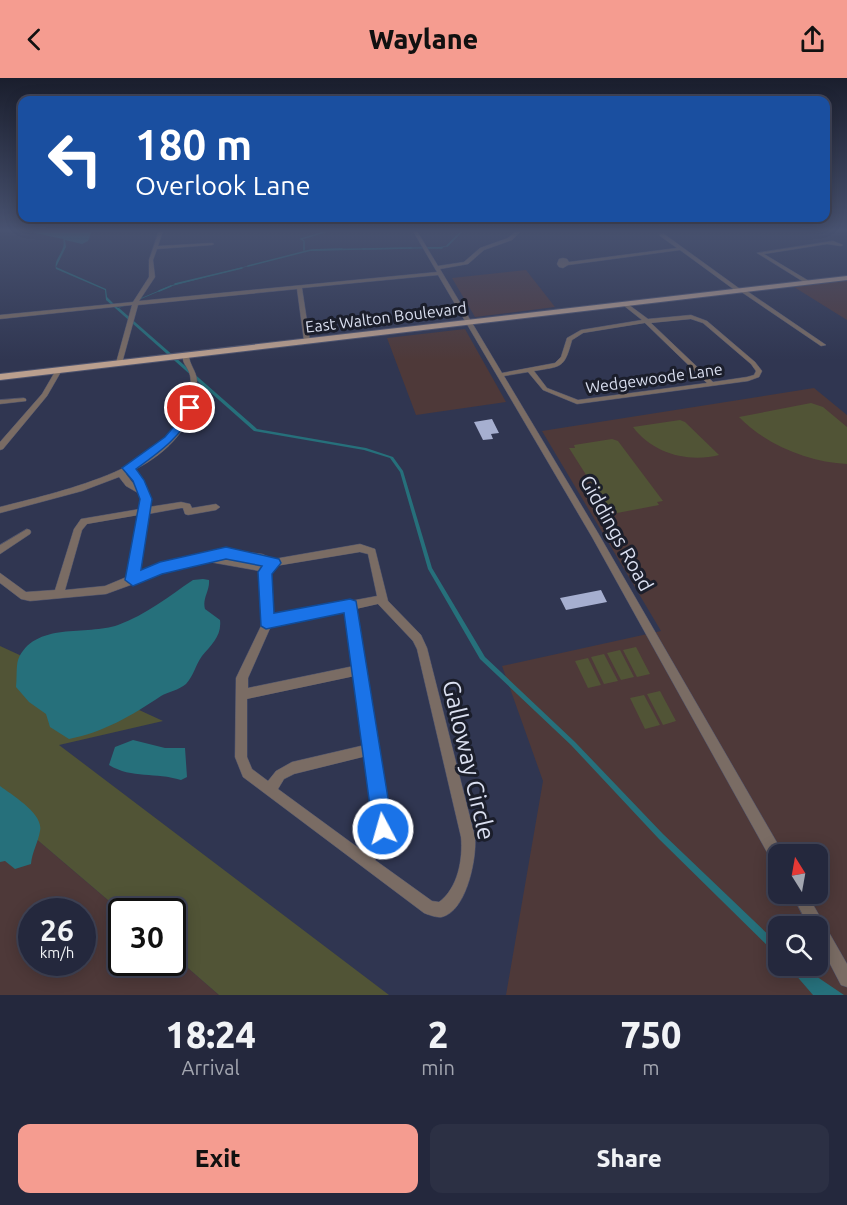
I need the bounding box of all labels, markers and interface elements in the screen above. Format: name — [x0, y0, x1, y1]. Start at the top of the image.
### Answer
icon: back — [18, 23, 51, 56]
icon: share — [796, 23, 829, 56]
text: Waylane — [369, 24, 478, 54]
icon: left — [36, 120, 114, 198]
text: 180 m — [135, 121, 252, 168]
text: Overlook Lane — [135, 170, 311, 200]
street label: East Walton Boulevard — [304, 298, 468, 336]
street label: Wedgewoode Lane — [584, 359, 724, 397]
pin — [164, 382, 215, 433]
icon: arrive — [173, 391, 206, 424]
street label: Giddings Road — [576, 471, 658, 595]
street label: Galloway Circle — [437, 677, 501, 843]
position arrow — [351, 797, 415, 861]
north arrow — [768, 844, 828, 904]
map controls — [768, 844, 828, 976]
speed limit sign: 30 — [108, 898, 186, 976]
text: 26 — [40, 913, 74, 947]
button: search — [768, 916, 828, 976]
text: km/h — [40, 944, 74, 961]
text: 18:24 — [166, 1014, 256, 1055]
text: 2 — [428, 1014, 448, 1055]
text: 750 — [620, 1014, 681, 1055]
text: Arrival — [182, 1056, 240, 1079]
text: min — [421, 1056, 455, 1079]
text: m — [642, 1056, 660, 1079]
button: Exit — [18, 1124, 418, 1193]
button: Share — [430, 1124, 829, 1193]

